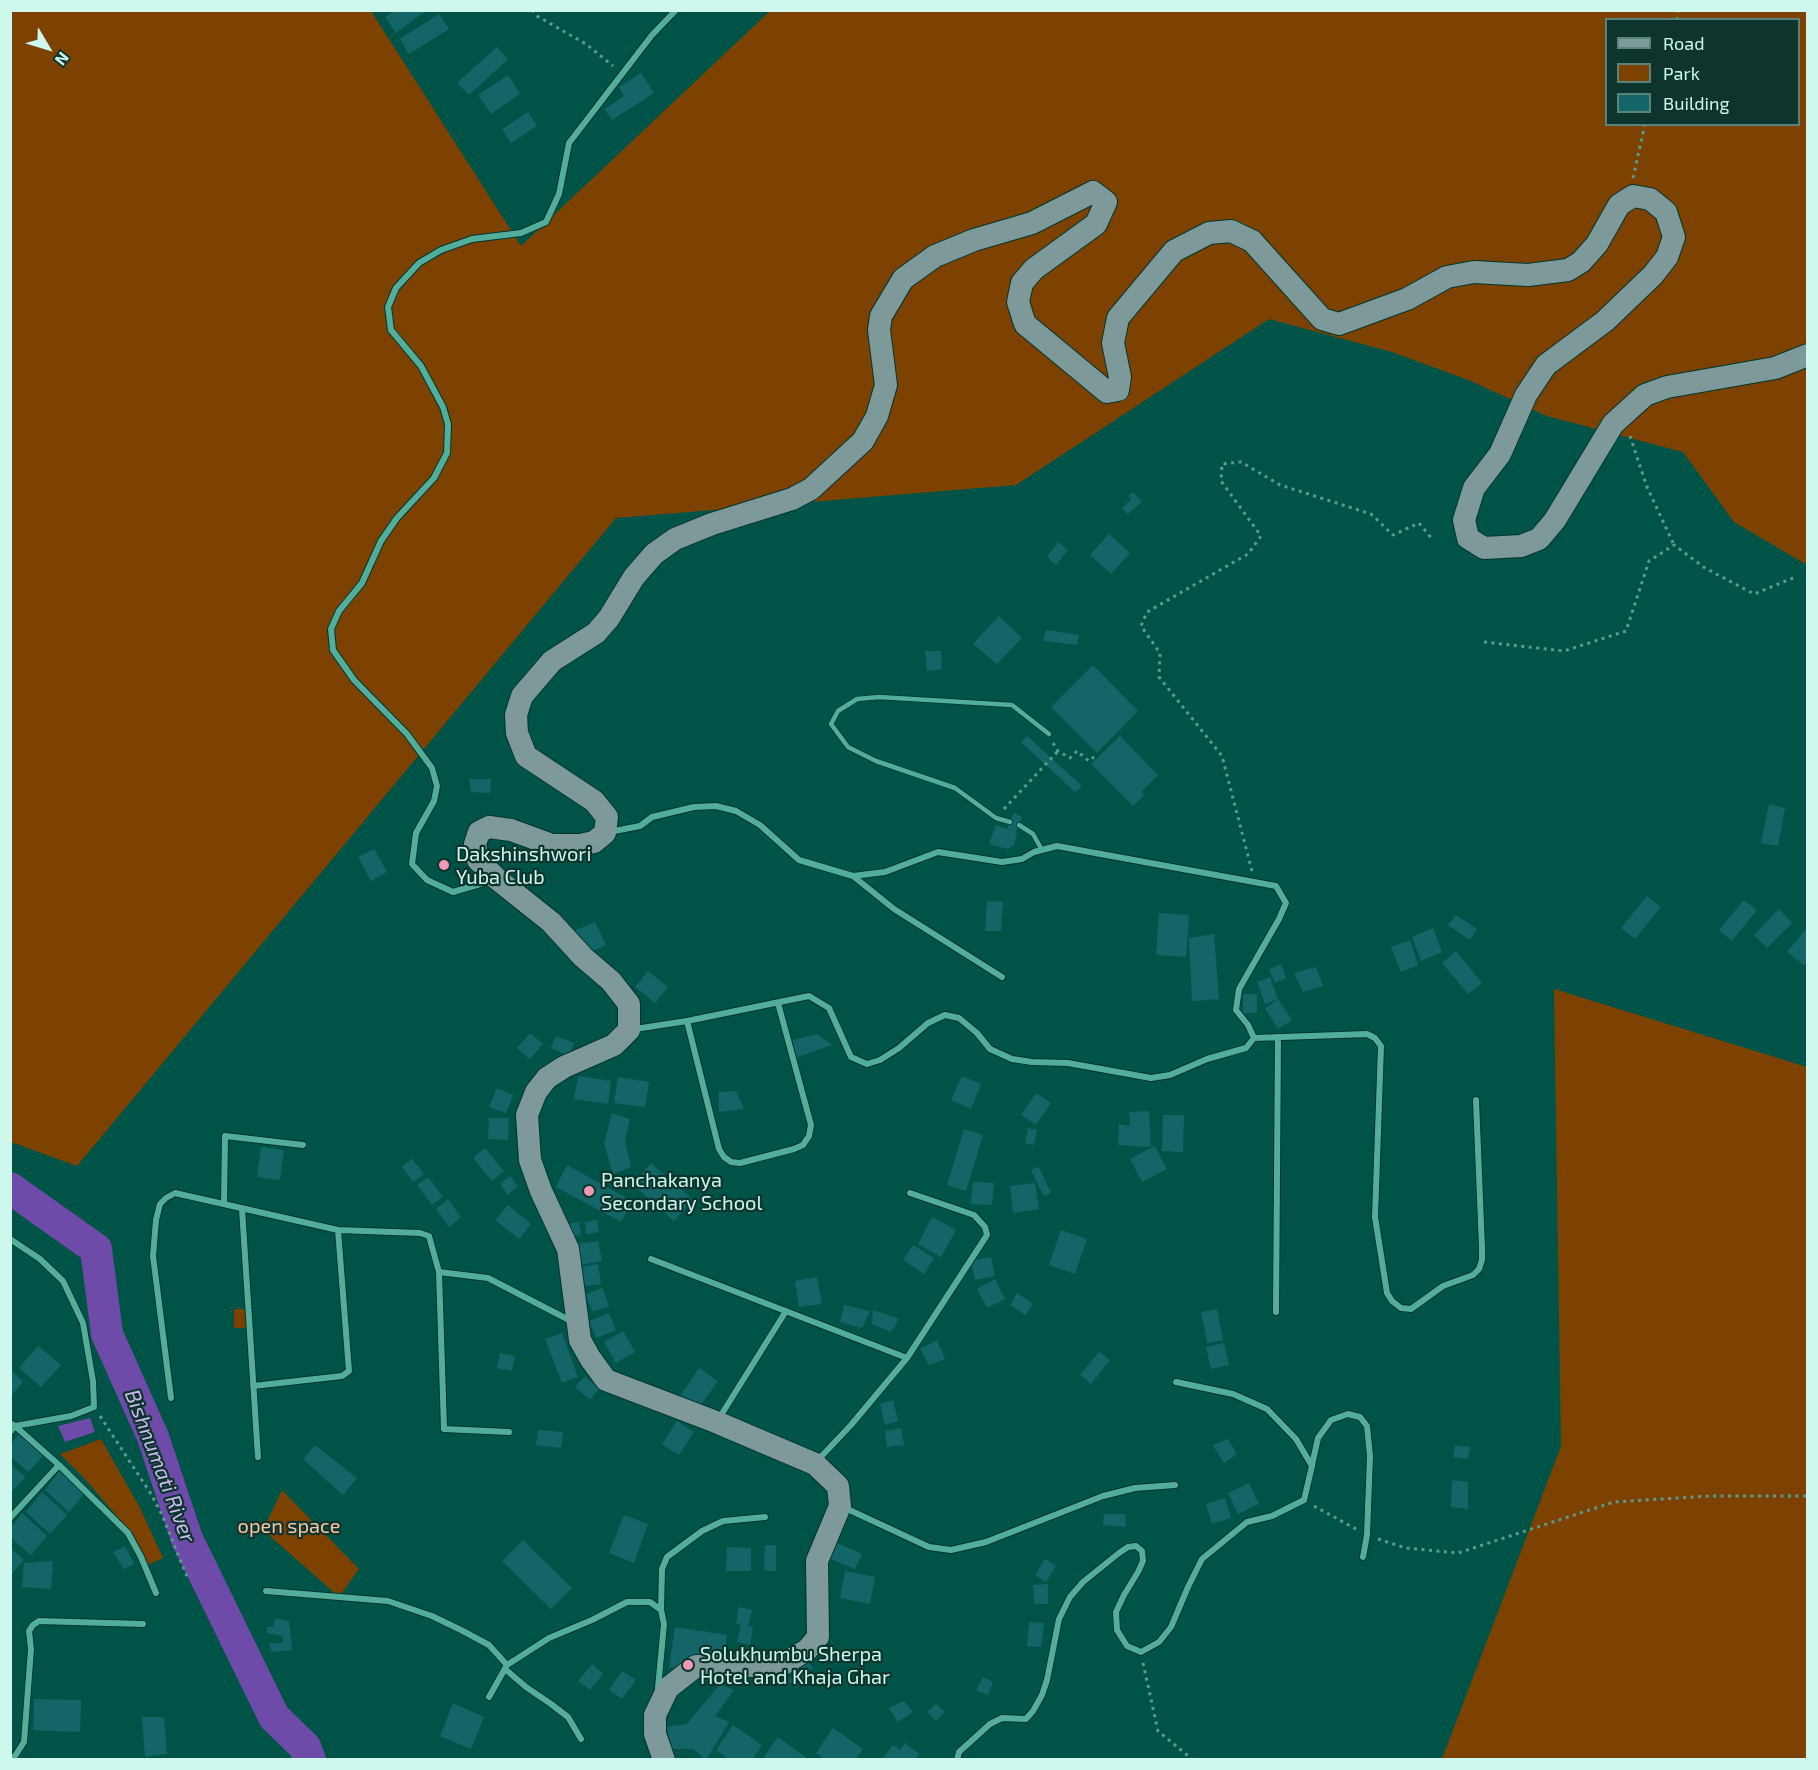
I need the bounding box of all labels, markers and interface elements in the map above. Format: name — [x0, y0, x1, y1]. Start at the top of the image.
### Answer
north arrow — [18, 18, 78, 78]
legend — [1605, 18, 1800, 126]
text: Road — [1663, 32, 1704, 54]
text: N — [52, 49, 74, 70]
text: Park — [1663, 62, 1700, 84]
text: Building — [1663, 92, 1730, 114]
place label: Dakshinshwori Yuba Club — [456, 842, 591, 889]
marker: Dakshinshwori Yuba Club — [437, 858, 451, 872]
place label: Panchakanya Secondary School — [601, 1168, 762, 1215]
marker: Panchakanya Secondary School — [582, 1184, 596, 1198]
water label: Bishnumati River — [119, 1386, 201, 1546]
park label: open space — [238, 1514, 340, 1538]
place label: Solukhumbu Sherpa Hotel and Khaja Ghar — [700, 1642, 890, 1689]
marker: Solukhumbu Sherpa Hotel and Khaja Ghar — [681, 1658, 695, 1672]

